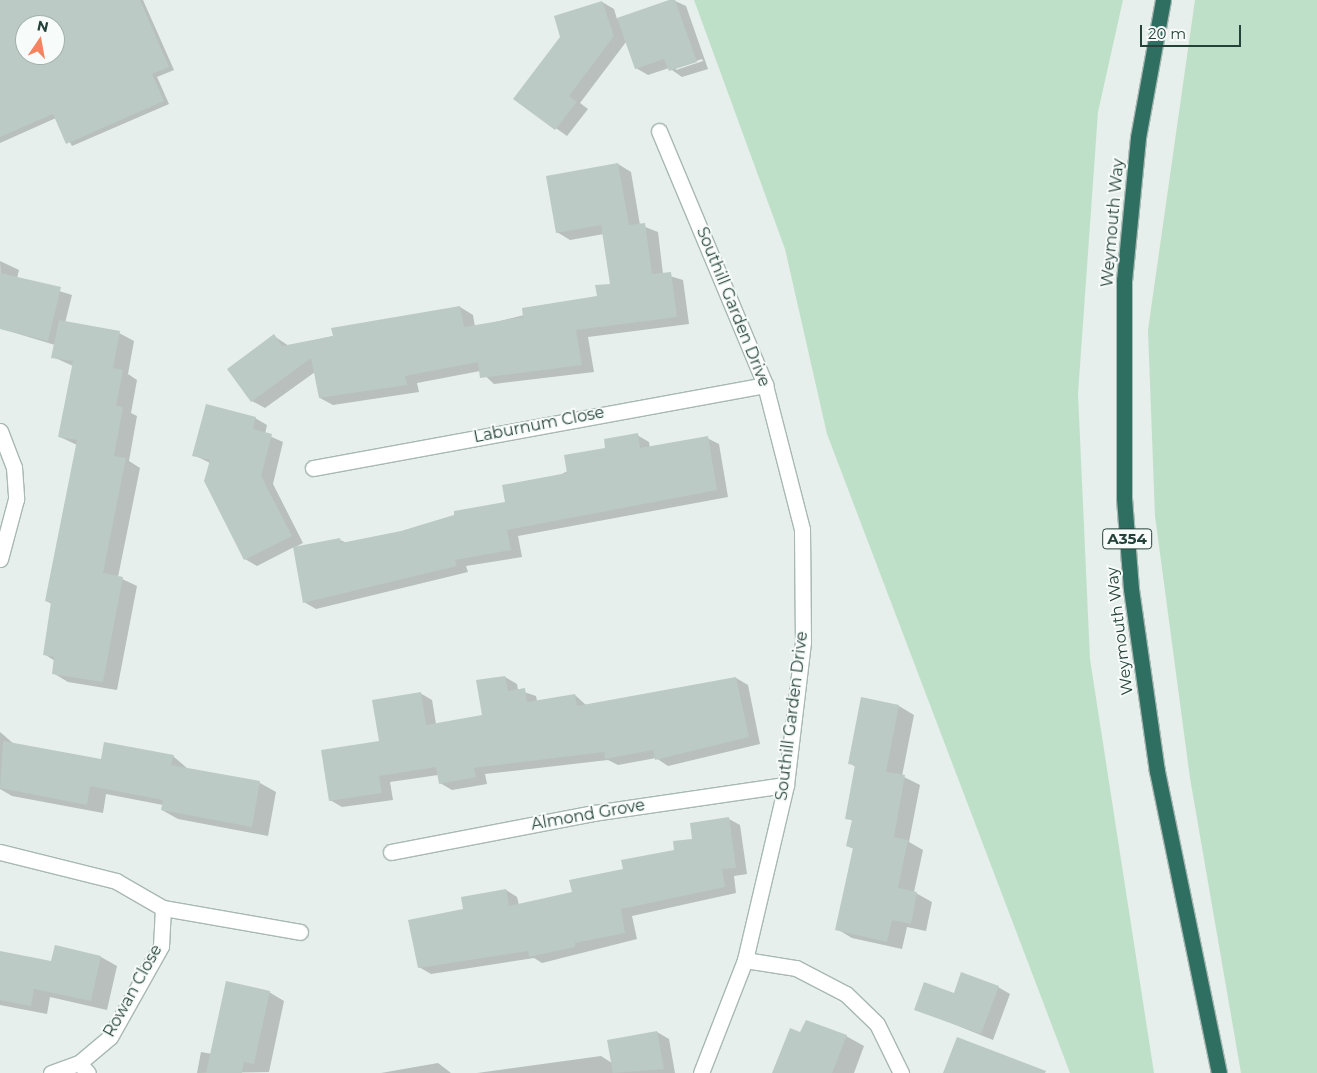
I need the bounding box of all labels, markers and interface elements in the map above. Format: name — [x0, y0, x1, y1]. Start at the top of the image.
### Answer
north arrow — [15, 15, 65, 65]
scale bar — [1142, 15, 1243, 47]
text: N — [36, 16, 50, 36]
text: 20 m — [1148, 24, 1186, 43]
street label: Weymouth Way — [1098, 158, 1128, 288]
street label: Southill Garden Drive — [692, 224, 774, 390]
street label: Laburnum Close — [472, 403, 606, 447]
road number: A354 — [1102, 526, 1152, 552]
street label: Weymouth Way — [1103, 566, 1137, 696]
street label: Southill Garden Drive — [772, 630, 812, 802]
street label: Almond Grove — [530, 796, 646, 834]
street label: Rowan Close — [100, 941, 166, 1041]

